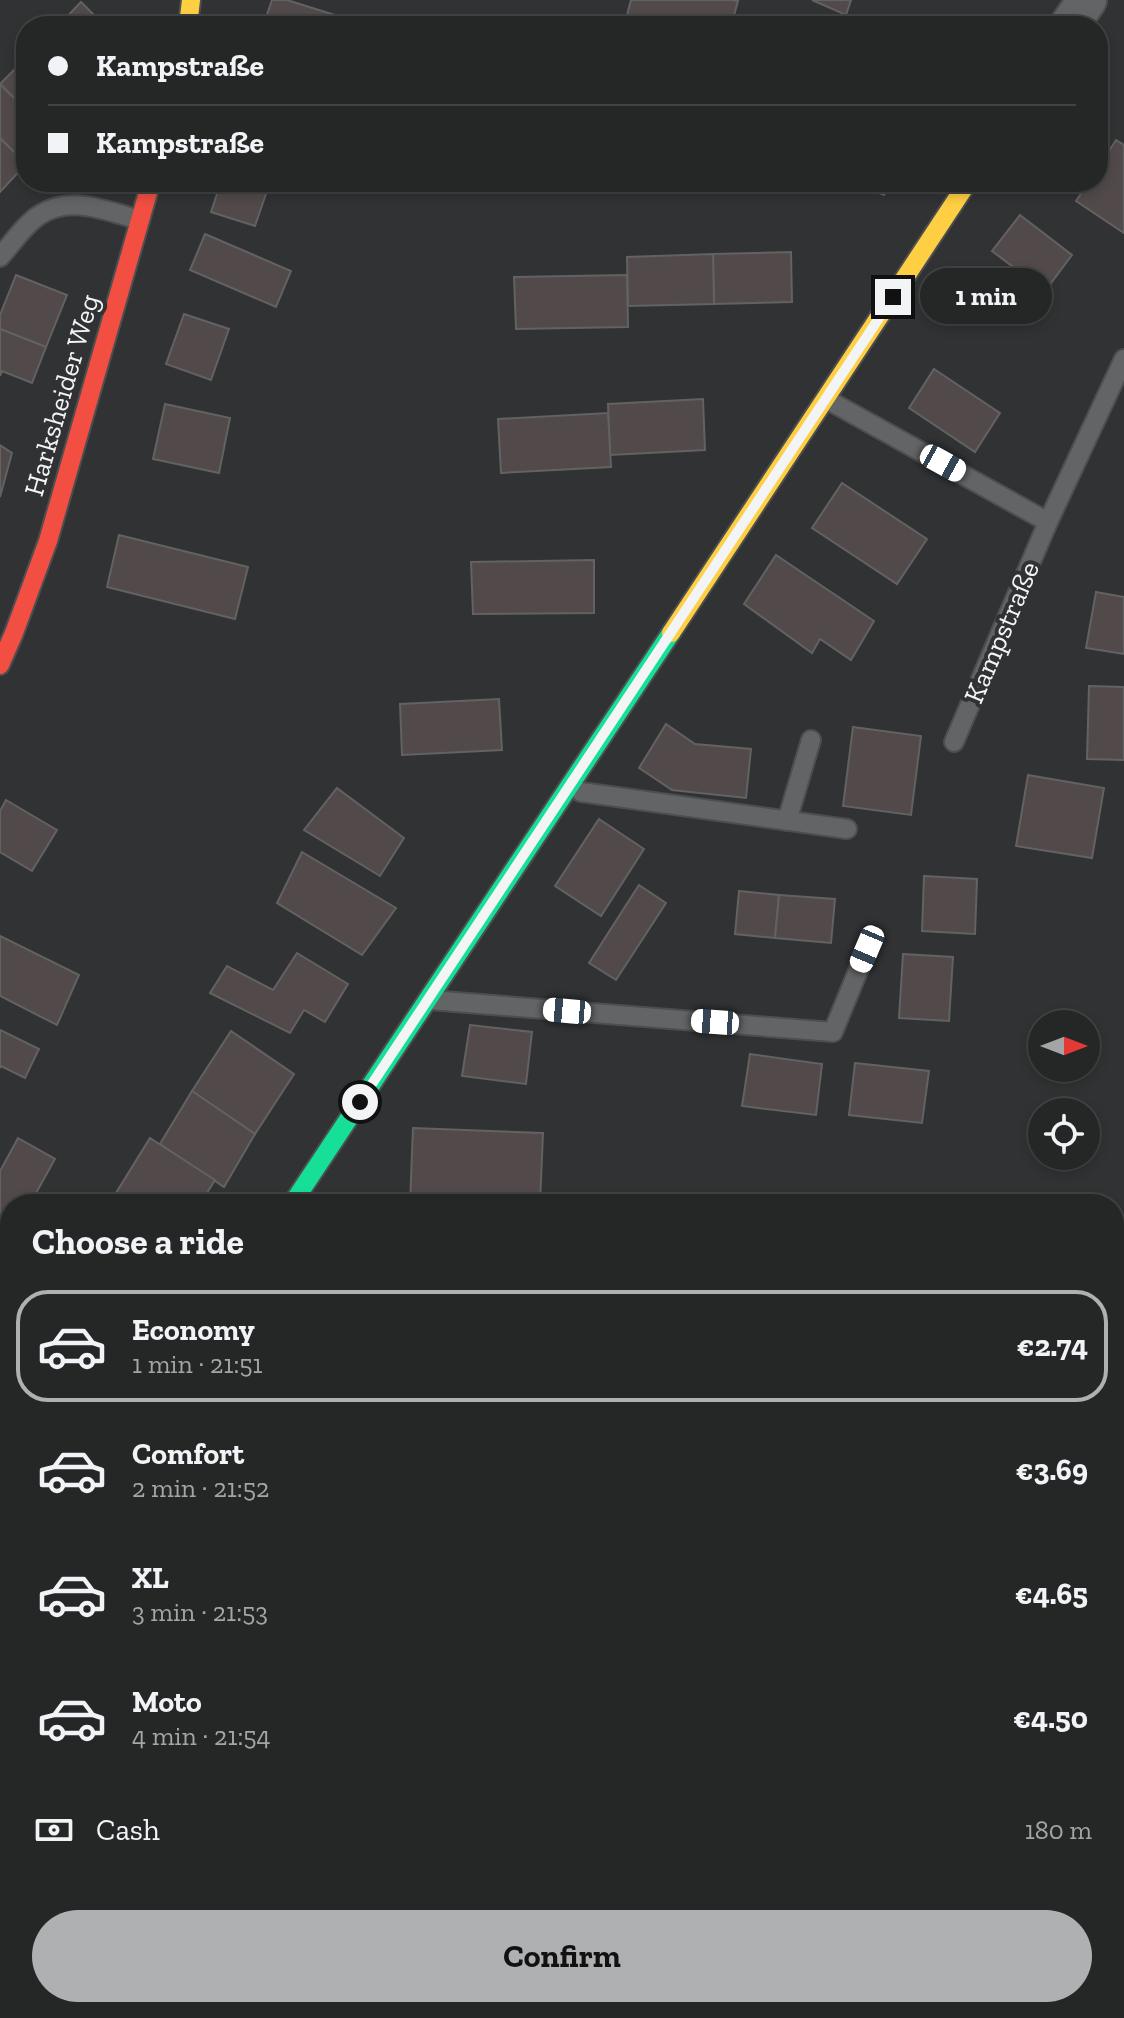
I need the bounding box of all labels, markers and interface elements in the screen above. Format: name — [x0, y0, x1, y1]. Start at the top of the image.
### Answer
text: Kampstraße — [96, 48, 264, 84]
text: Kampstraße — [96, 125, 264, 161]
callout: 1 min — [921, 269, 1053, 325]
route end — [875, 279, 911, 315]
text: 1 min — [955, 280, 1017, 312]
street label: Harksheider Weg — [17, 291, 106, 500]
car — [916, 441, 970, 485]
street label: Kampstraße — [957, 557, 1046, 708]
car — [847, 922, 887, 976]
car — [542, 997, 592, 1025]
car — [690, 1008, 740, 1036]
north arrow — [1028, 1010, 1100, 1082]
map controls — [1028, 1010, 1100, 1170]
route start — [342, 1084, 378, 1120]
button: locate — [1028, 1098, 1100, 1170]
text: Choose a ride — [32, 1220, 244, 1263]
icon: car — [36, 1310, 108, 1382]
text: Economy — [132, 1312, 255, 1348]
text: €2.74 — [1017, 1328, 1088, 1364]
text: 1 min · 21:51 — [132, 1348, 263, 1380]
icon: car — [36, 1434, 108, 1506]
text: Comfort — [132, 1436, 244, 1472]
text: €3.69 — [1016, 1452, 1088, 1488]
text: 2 min · 21:52 — [132, 1472, 269, 1504]
icon: car — [36, 1558, 108, 1630]
text: XL — [132, 1560, 169, 1596]
text: €4.65 — [1015, 1576, 1088, 1612]
text: 3 min · 21:53 — [132, 1596, 268, 1628]
icon: car — [36, 1682, 108, 1754]
text: Moto — [132, 1684, 202, 1720]
text: €4.50 — [1013, 1700, 1088, 1736]
text: 4 min · 21:54 — [132, 1720, 271, 1752]
icon: cash — [32, 1808, 76, 1852]
text: Cash — [96, 1812, 160, 1848]
text: 180 m — [1025, 1814, 1092, 1846]
button: Confirm — [32, 1910, 1092, 2002]

